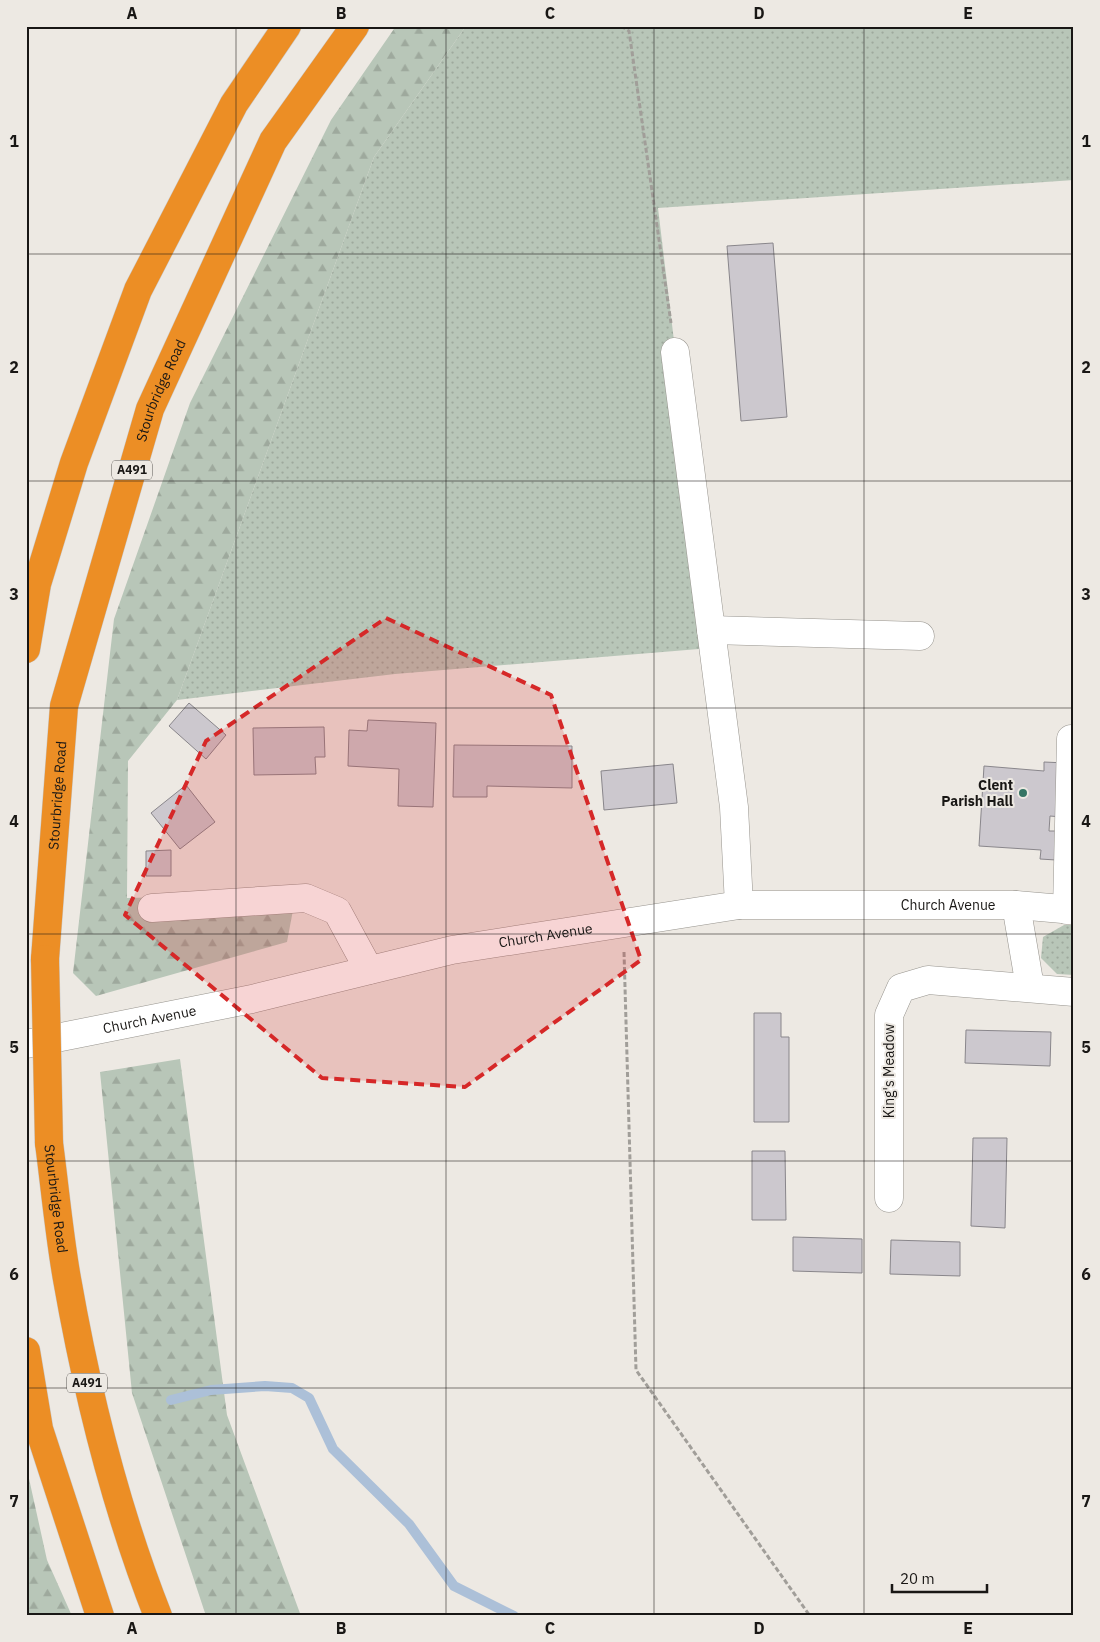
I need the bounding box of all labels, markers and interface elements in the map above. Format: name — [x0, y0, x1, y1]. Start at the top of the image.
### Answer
text: A — [127, 3, 138, 23]
text: B — [336, 3, 347, 23]
text: C — [545, 3, 555, 23]
text: D — [753, 3, 765, 23]
text: E — [963, 3, 973, 23]
text: 1 — [9, 131, 19, 151]
text: 1 — [1081, 131, 1091, 151]
street label: Stourbridge Road — [132, 336, 190, 444]
text: 2 — [9, 357, 19, 377]
text: 2 — [1081, 357, 1091, 377]
road number: A491 — [112, 460, 152, 480]
text: 3 — [9, 584, 19, 604]
text: 3 — [1081, 584, 1091, 604]
street label: Stourbridge Road — [44, 740, 70, 851]
place label: Clent Parish Hall — [941, 776, 1013, 810]
marker: Clent Parish Hall — [1017, 787, 1029, 799]
text: 4 — [9, 811, 19, 831]
text: 4 — [1081, 811, 1091, 831]
street label: Church Avenue — [901, 896, 996, 914]
street label: Church Avenue — [497, 919, 594, 952]
street label: Church Avenue — [101, 1001, 198, 1037]
street label: King's Meadow — [880, 1024, 898, 1118]
text: 5 — [9, 1037, 19, 1057]
text: 5 — [1081, 1037, 1091, 1057]
street label: Stourbridge Road — [40, 1143, 72, 1254]
text: 6 — [9, 1264, 19, 1284]
text: 6 — [1081, 1264, 1091, 1284]
road number: A491 — [67, 1374, 107, 1392]
text: 7 — [9, 1491, 19, 1511]
text: 7 — [1081, 1491, 1091, 1511]
scale bar — [892, 1562, 988, 1594]
text: 20 m — [900, 1569, 935, 1588]
text: A — [127, 1618, 138, 1638]
text: B — [336, 1618, 347, 1638]
text: C — [545, 1618, 555, 1638]
text: D — [753, 1618, 765, 1638]
text: E — [963, 1618, 973, 1638]

